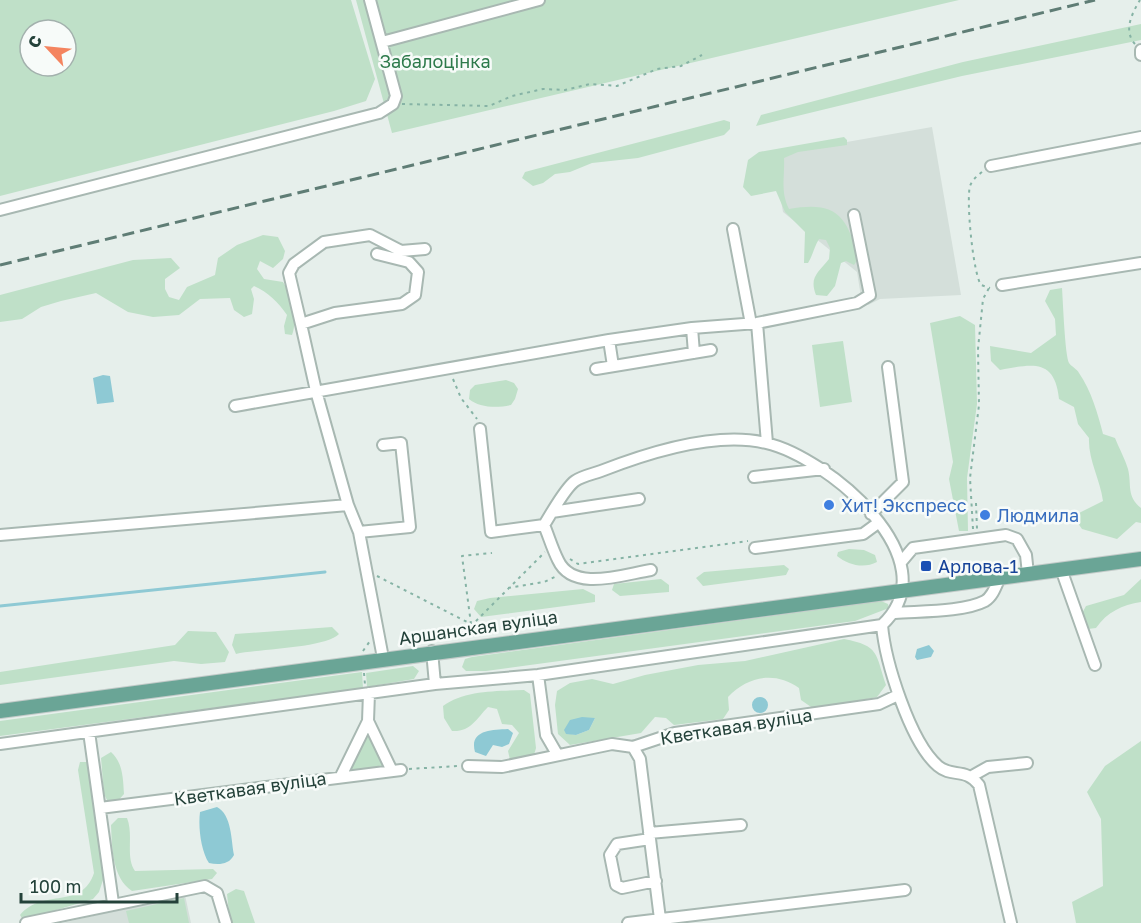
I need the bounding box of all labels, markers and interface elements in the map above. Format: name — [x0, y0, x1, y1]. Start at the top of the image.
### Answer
north arrow — [18, 18, 78, 78]
text: С — [23, 32, 46, 51]
park label: Забалоцінка — [379, 50, 491, 72]
place label: Хит! Экспресс — [841, 494, 967, 516]
marker: Хит! Экспресс — [822, 498, 836, 512]
place label: Людмила — [997, 504, 1079, 526]
marker: Людмила — [978, 508, 992, 522]
place label: Арлова-1 — [938, 555, 1018, 577]
marker: Арлова-1 — [919, 559, 933, 573]
street label: Аршанская вуліца — [397, 605, 559, 649]
street label: Кветкавая вуліца — [658, 703, 814, 749]
street label: Кветкавая вуліца — [172, 766, 328, 810]
scale bar — [21, 866, 177, 904]
text: 100 m — [30, 875, 81, 897]

